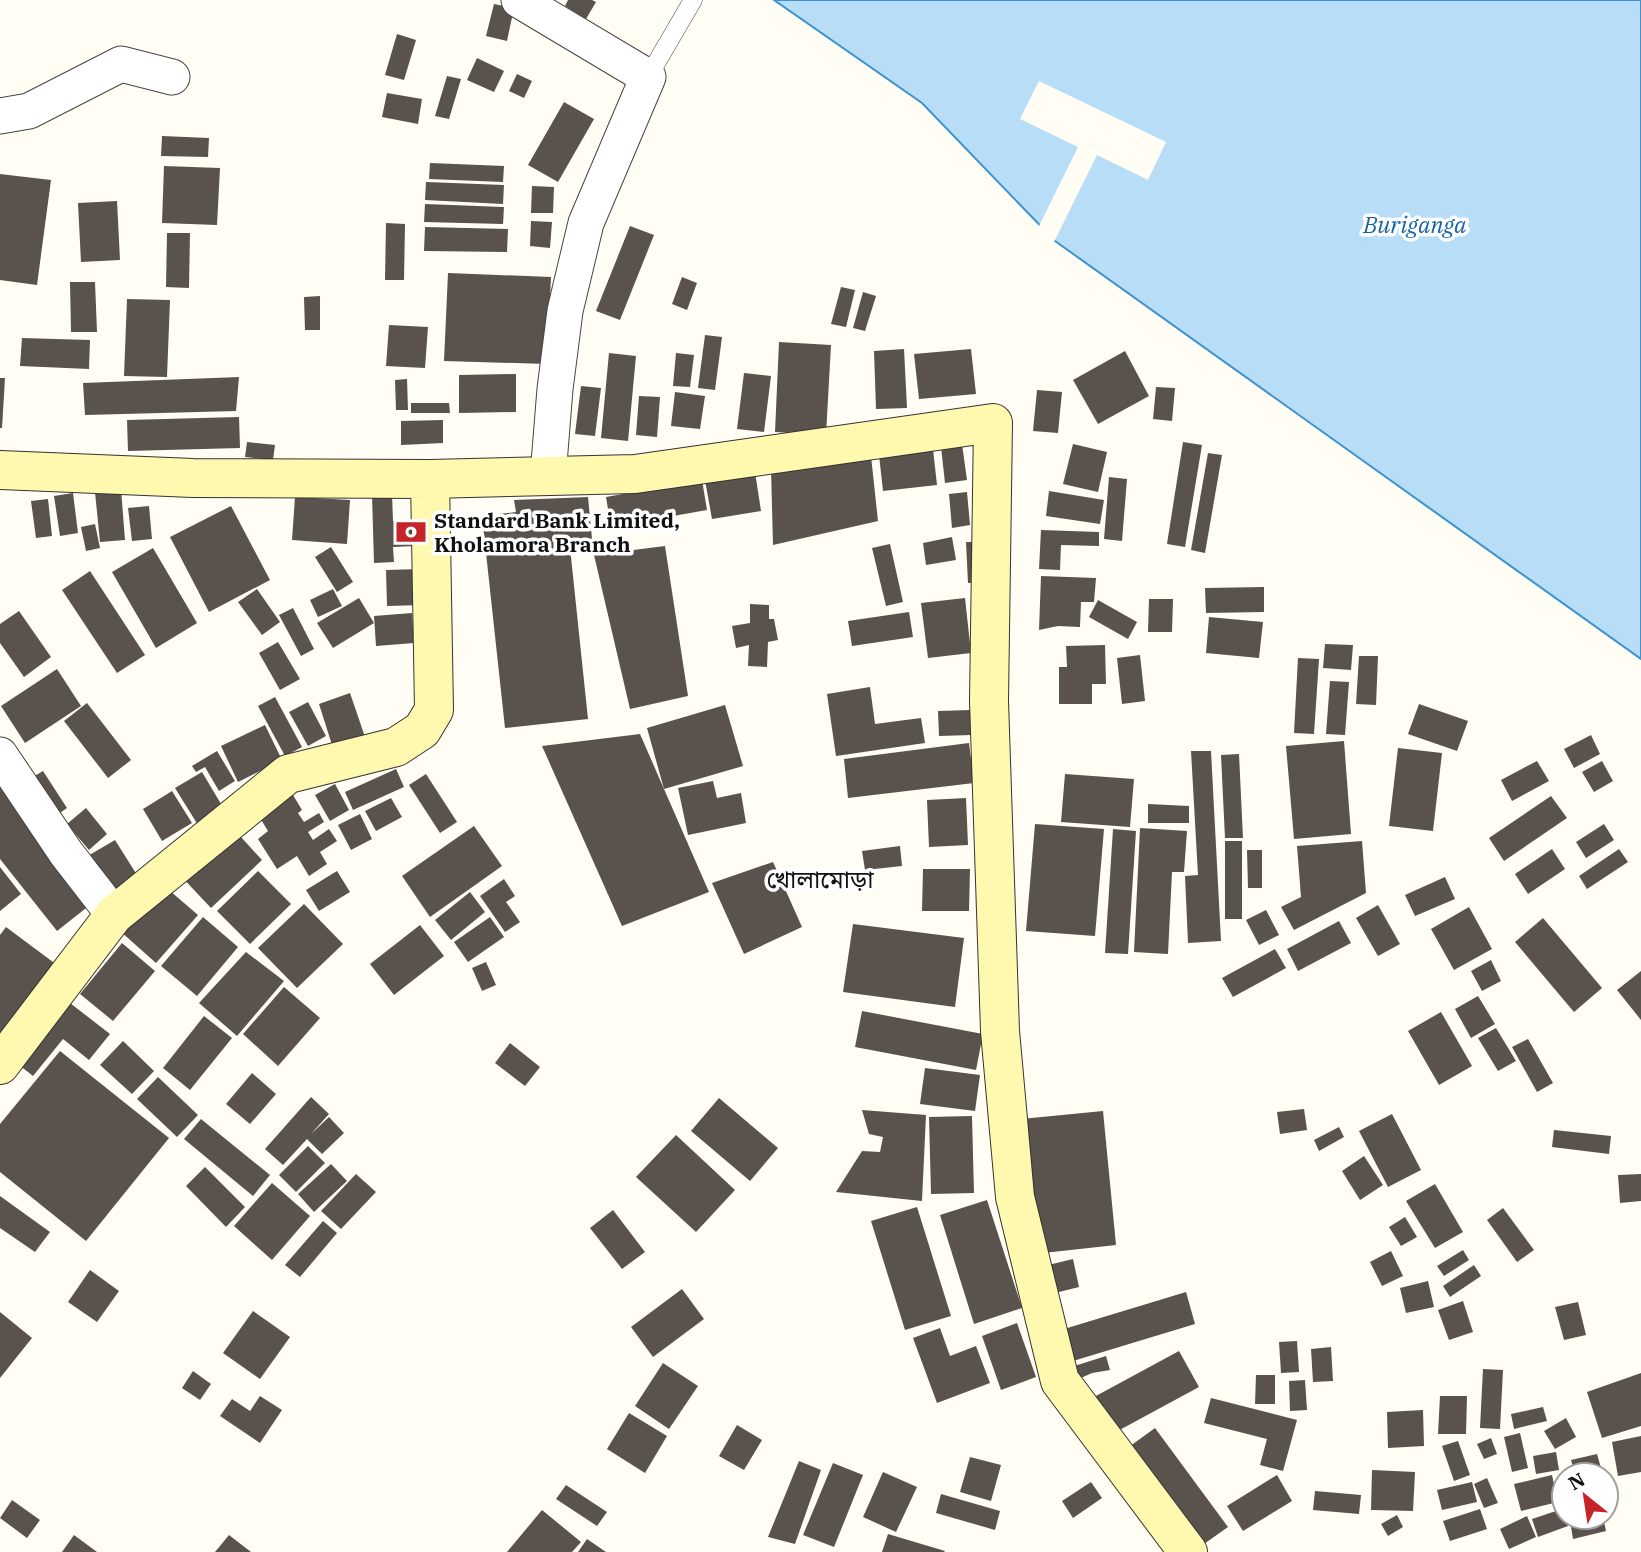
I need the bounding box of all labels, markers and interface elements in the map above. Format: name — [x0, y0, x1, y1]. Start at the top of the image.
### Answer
water label: Buriganga — [1362, 209, 1467, 239]
place label: Standard Bank Limited, Kholamora Branch — [434, 506, 680, 558]
bank icon: Standard Bank Limited, Kholamora Branch — [394, 515, 428, 549]
district label: খোলামোড়া — [766, 863, 874, 895]
north arrow — [1550, 1461, 1620, 1531]
text: N — [1564, 1467, 1589, 1495]

